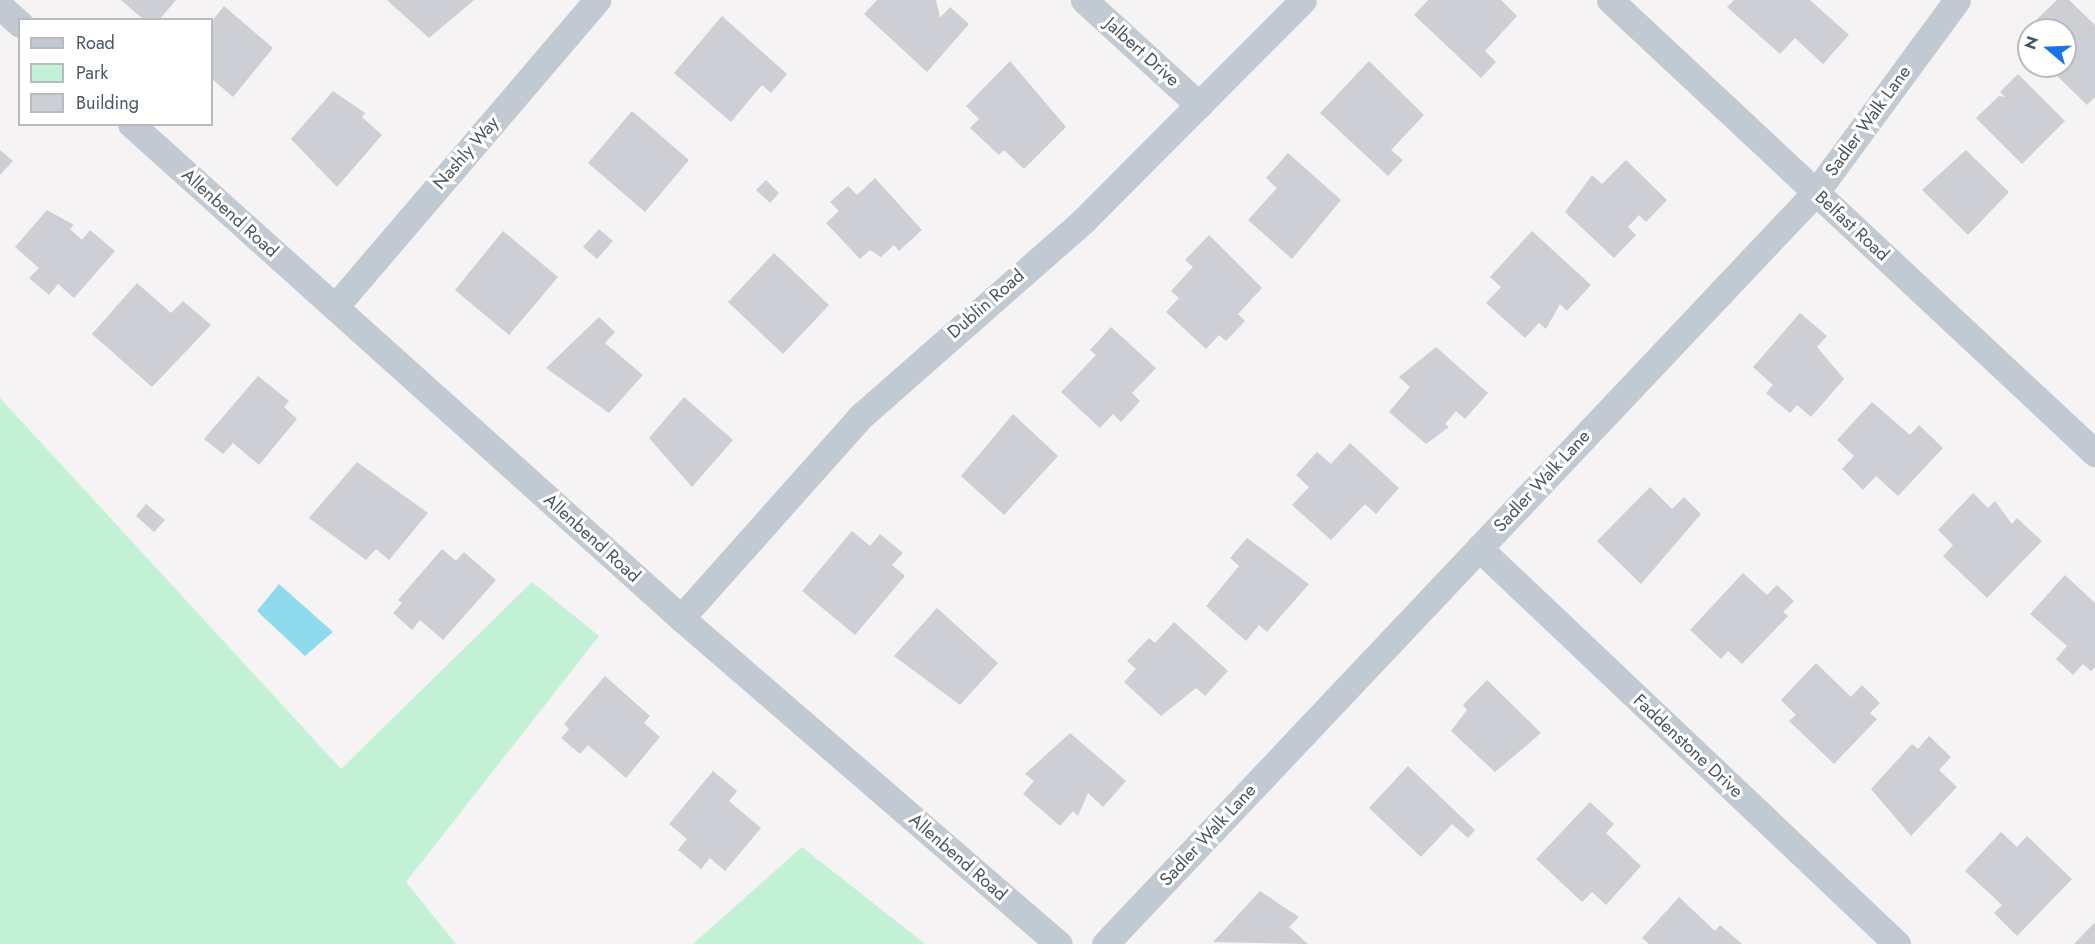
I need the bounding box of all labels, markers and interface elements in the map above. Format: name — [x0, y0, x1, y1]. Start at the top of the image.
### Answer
street label: Jalbert Drive — [1100, 13, 1184, 91]
legend — [18, 18, 213, 126]
north arrow — [2017, 18, 2077, 78]
text: Road — [76, 30, 115, 56]
text: N — [2018, 33, 2044, 52]
text: Park — [76, 60, 108, 86]
street label: Sadler Walk Lane — [1821, 62, 1915, 180]
text: Building — [76, 90, 139, 116]
street label: Nashly Way — [429, 112, 503, 194]
street label: Allenbend Road — [177, 164, 283, 262]
street label: Belfast Road — [1811, 186, 1893, 266]
street label: Dublin Road — [943, 265, 1029, 343]
street label: Sadler Walk Lane — [1489, 426, 1595, 536]
street label: Allenbend Road — [539, 489, 645, 587]
street label: Faddenstone Drive — [1629, 690, 1747, 802]
street label: Sadler Walk Lane — [1155, 780, 1261, 890]
street label: Allenbend Road — [905, 809, 1011, 905]

